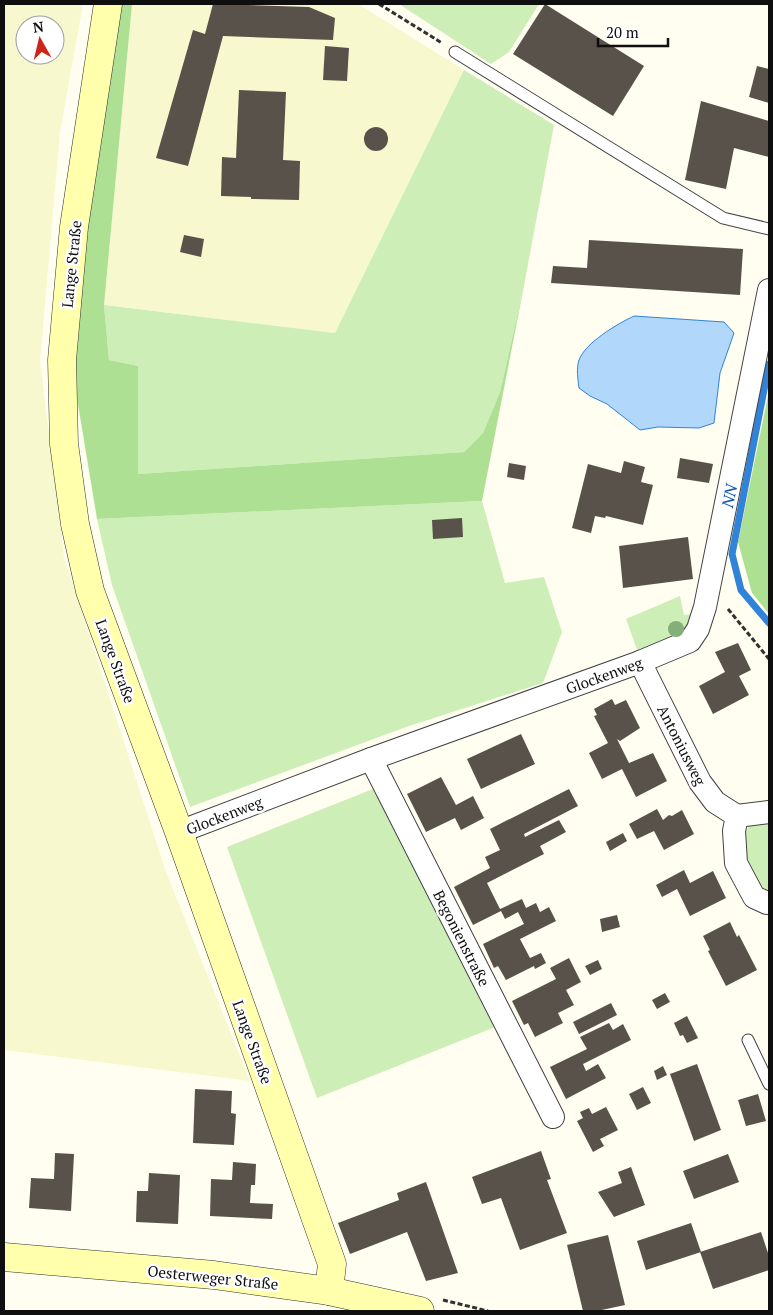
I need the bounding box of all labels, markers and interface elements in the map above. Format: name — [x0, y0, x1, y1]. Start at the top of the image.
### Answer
north arrow — [15, 15, 65, 65]
scale bar — [598, 15, 668, 47]
text: N — [32, 16, 45, 37]
text: 20 m — [606, 22, 639, 42]
street label: Lange Straße — [56, 219, 86, 309]
water label: NN — [716, 481, 742, 510]
street label: Lange Straße — [92, 616, 140, 706]
street label: Glockenweg — [563, 651, 646, 698]
street label: Antoniusweg — [653, 701, 711, 790]
street label: Glockenweg — [183, 791, 266, 839]
street label: Begonienstraße — [429, 887, 495, 989]
street label: Lange Straße — [229, 997, 277, 1087]
street label: Oesterweger Straße — [147, 1260, 279, 1294]

